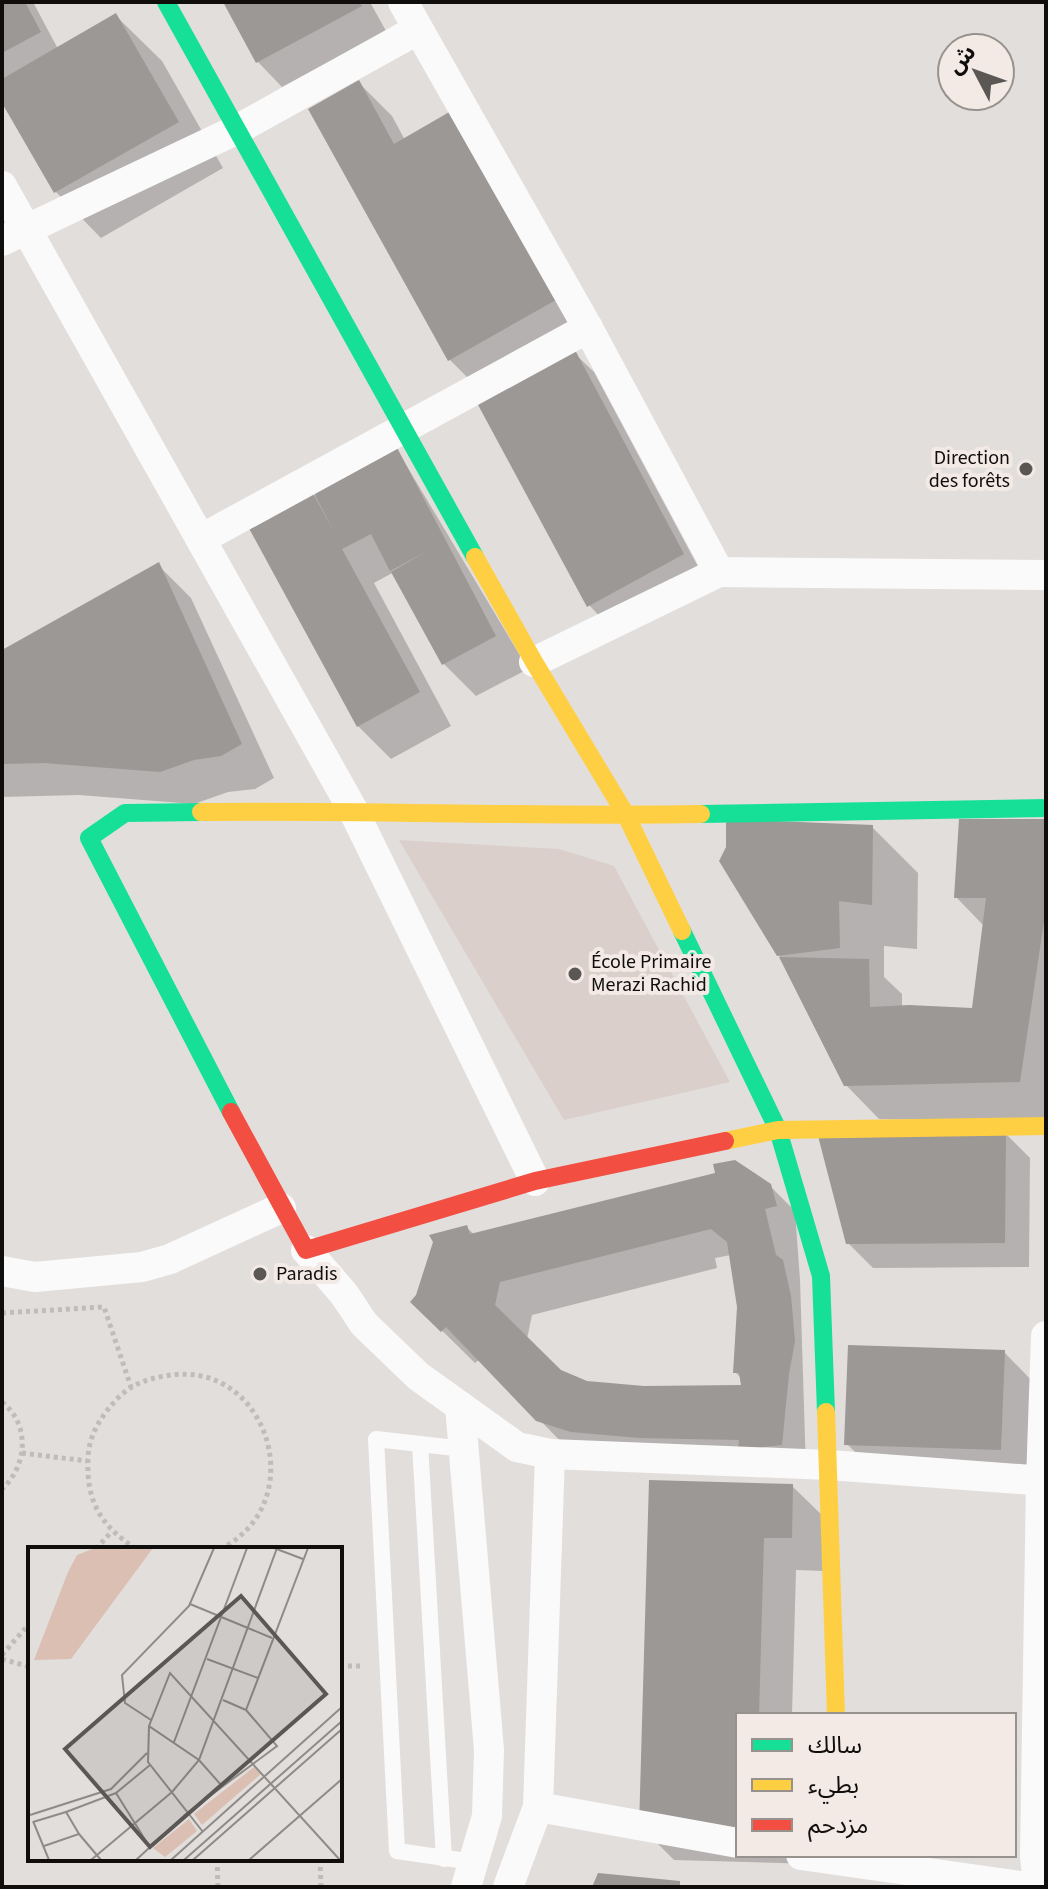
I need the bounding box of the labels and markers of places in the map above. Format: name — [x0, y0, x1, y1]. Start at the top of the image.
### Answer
place label: Direction des forêts — [929, 444, 1010, 495]
marker: Direction des forêts — [1017, 460, 1035, 478]
place label: École Primaire Merazi Rachid — [591, 948, 711, 999]
marker: École Primaire Merazi Rachid — [566, 965, 584, 983]
place label: Paradis — [276, 1260, 338, 1288]
marker: Paradis — [251, 1265, 269, 1283]

